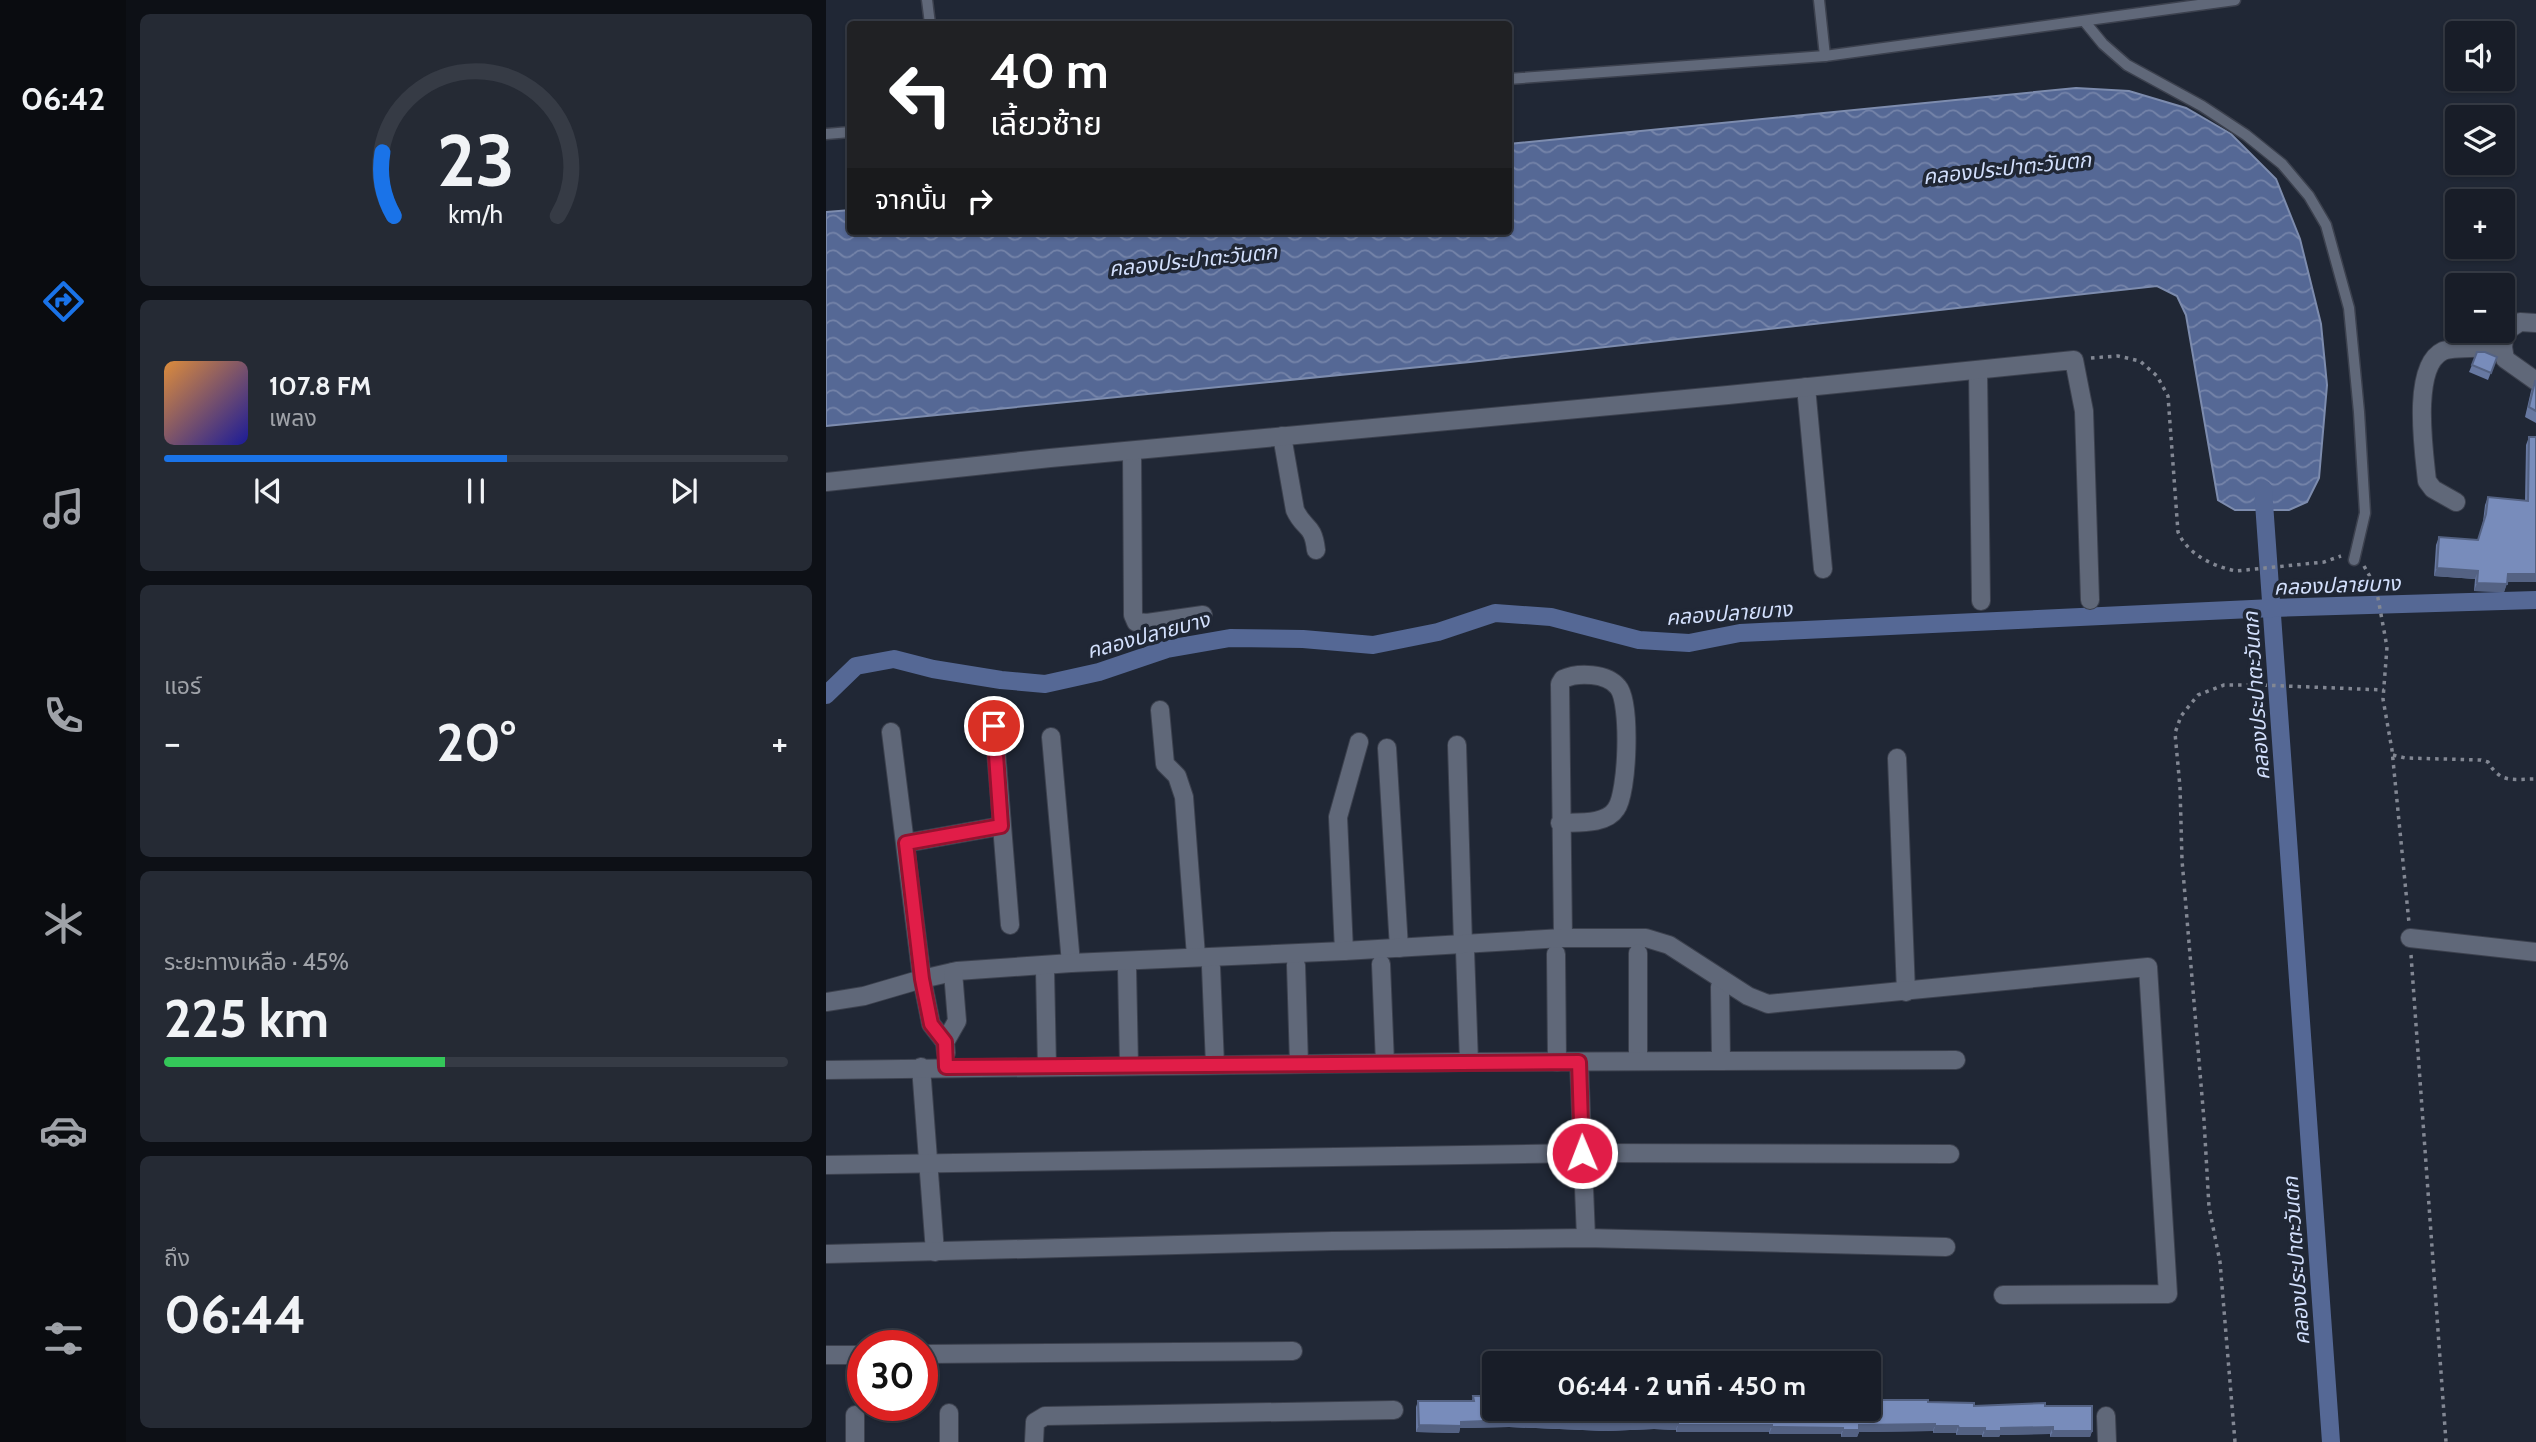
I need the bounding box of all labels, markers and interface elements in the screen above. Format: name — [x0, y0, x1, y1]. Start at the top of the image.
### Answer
map controls — [2445, 21, 2515, 343]
button: sound — [2445, 21, 2515, 91]
text: 40 m — [990, 41, 1109, 100]
icon: left — [875, 49, 966, 140]
text: 06:42 — [21, 79, 105, 118]
text: เลี้ยวซ้าย — [990, 104, 1102, 143]
button: layers — [2445, 105, 2515, 175]
text: 23 — [437, 116, 515, 204]
water label: คลองประปาตะวันตก — [1922, 147, 2094, 189]
icon: right — [961, 182, 999, 220]
text: จากนั้น — [875, 184, 947, 216]
button: + — [2445, 189, 2515, 259]
text: km/h — [449, 199, 503, 229]
water label: คลองประปาตะวันตก — [1108, 239, 1280, 281]
button: − — [2445, 273, 2515, 343]
icon: directions — [39, 277, 88, 326]
text: 107.8 FM — [269, 370, 372, 402]
text: เพลง — [269, 404, 317, 432]
icon: previous — [249, 472, 287, 510]
icon: pause — [457, 472, 495, 510]
icon: next — [665, 472, 703, 510]
icon: music — [39, 484, 88, 533]
water label: คลองปลายบาง — [2273, 570, 2402, 600]
water label: คลองปลายบาง — [1665, 596, 1795, 630]
water label: คลองปลายบาง — [1084, 606, 1214, 663]
water label: คลองประปาตะวันตก — [2238, 609, 2274, 781]
text: แอร์ — [164, 672, 201, 700]
icon: phone — [39, 691, 88, 740]
pin — [964, 696, 1024, 756]
icon: arrive — [975, 707, 1013, 745]
text: 20° — [436, 711, 516, 774]
text: − — [164, 719, 181, 766]
text: + — [771, 719, 788, 766]
icon: climate — [39, 899, 88, 948]
text: ระยะทางเหลือ · 45% — [164, 948, 349, 976]
text: 225 km — [164, 987, 329, 1050]
icon: car — [39, 1106, 88, 1155]
position arrow — [1545, 1116, 1619, 1190]
water label: คลองประปาตะวันตก — [2278, 1174, 2314, 1346]
text: ถึง — [164, 1244, 190, 1272]
text: 06:44 — [164, 1283, 306, 1346]
icon: filters — [39, 1314, 88, 1363]
speed limit sign: 30 — [847, 1330, 938, 1421]
text: 06:44 · 2 นาที · 450 m — [1557, 1370, 1806, 1402]

